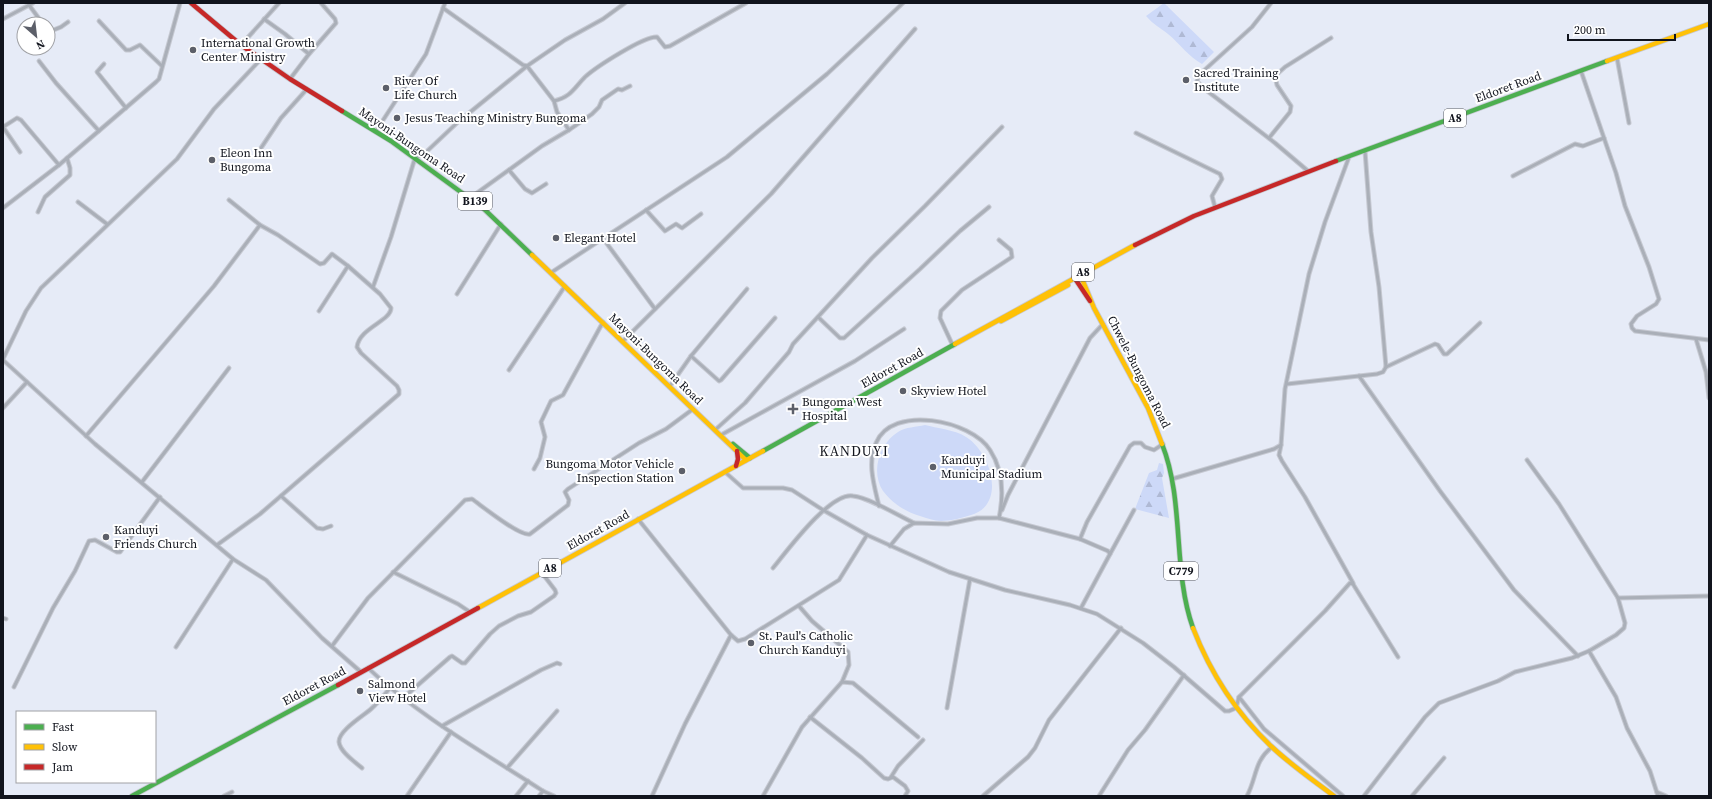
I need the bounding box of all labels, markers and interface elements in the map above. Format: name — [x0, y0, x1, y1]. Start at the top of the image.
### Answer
north arrow — [16, 16, 56, 56]
scale bar — [1568, 16, 1675, 42]
text: 200 m — [1574, 22, 1606, 38]
place label: International Growth Center Ministry — [201, 35, 315, 65]
text: N — [33, 36, 48, 53]
marker: International Growth Center Ministry — [188, 45, 198, 55]
place label: Sacred Training Institute — [1194, 65, 1278, 95]
street label: Eldoret Road — [1473, 68, 1543, 106]
place label: River Of Life Church — [394, 73, 457, 103]
marker: Sacred Training Institute — [1181, 75, 1191, 85]
marker: River Of Life Church — [381, 83, 391, 93]
street label: Mayoni-Bungoma Road — [356, 103, 468, 187]
road number: A8 — [1444, 109, 1466, 127]
place label: Jesus Teaching Ministry Bungoma — [404, 110, 587, 126]
marker: Jesus Teaching Ministry Bungoma — [392, 113, 402, 123]
place label: Eleon Inn Bungoma — [220, 145, 273, 175]
marker: Eleon Inn Bungoma — [207, 155, 217, 165]
road number: B139 — [458, 192, 492, 210]
place label: Elegant Hotel — [564, 230, 636, 246]
marker: Elegant Hotel — [551, 233, 561, 243]
road number: A8 — [1072, 263, 1094, 281]
street label: Mayoni-Bungoma Road — [606, 310, 707, 408]
street label: Chwele-Bungoma Road — [1104, 313, 1174, 431]
street label: Eldoret Road — [858, 344, 926, 392]
place label: Skyview Hotel — [911, 383, 987, 399]
marker: Skyview Hotel — [898, 386, 908, 396]
place label: Bungoma West Hospital — [802, 394, 882, 424]
marker: Bungoma West Hospital — [787, 403, 799, 415]
district label: KANDUYI — [819, 441, 889, 461]
place label: Kanduyi Municipal Stadium — [941, 452, 1043, 482]
place label: Bungoma Motor Vehicle Inspection Station — [546, 456, 674, 486]
marker: Kanduyi Municipal Stadium — [928, 462, 938, 472]
marker: Bungoma Motor Vehicle Inspection Station — [677, 466, 687, 476]
street label: Eldoret Road — [564, 506, 632, 554]
place label: Kanduyi Friends Church — [114, 522, 197, 552]
marker: Kanduyi Friends Church — [101, 532, 111, 542]
road number: A8 — [539, 559, 561, 577]
road number: C779 — [1164, 562, 1198, 580]
place label: St. Paul's Catholic Church Kanduyi — [759, 628, 853, 658]
marker: St. Paul's Catholic Church Kanduyi — [746, 638, 756, 648]
street label: Eldoret Road — [280, 663, 348, 709]
place label: Salmond View Hotel — [368, 676, 427, 706]
marker: Salmond View Hotel — [355, 686, 365, 696]
legend — [16, 711, 156, 783]
text: Fast — [52, 719, 74, 735]
text: Slow — [52, 739, 78, 755]
text: Jam — [51, 759, 73, 775]

